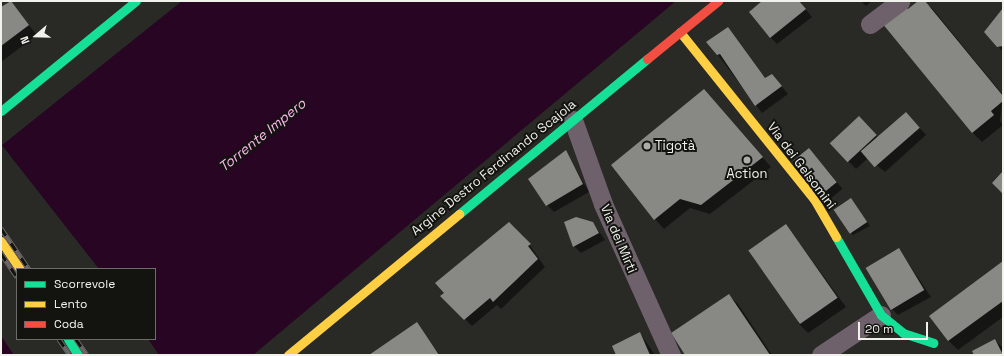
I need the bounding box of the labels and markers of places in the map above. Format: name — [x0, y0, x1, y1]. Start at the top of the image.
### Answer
place label: Tigotà — [655, 138, 695, 154]
marker: Tigotà — [642, 141, 652, 151]
marker: Action — [742, 155, 752, 165]
place label: Action — [727, 166, 767, 182]

